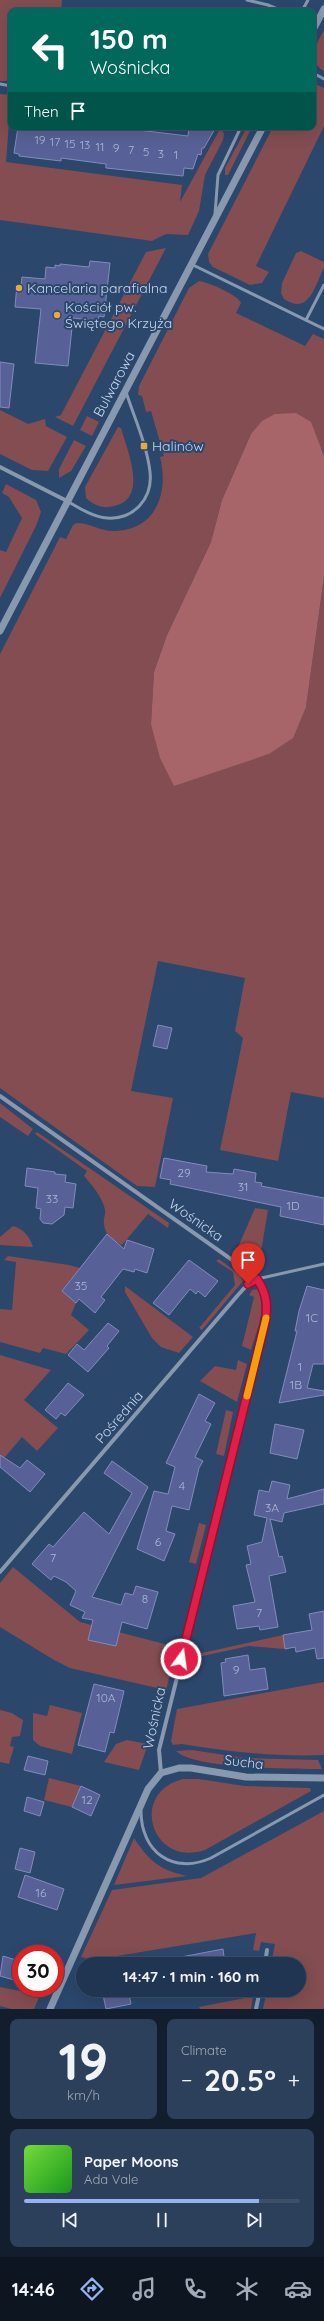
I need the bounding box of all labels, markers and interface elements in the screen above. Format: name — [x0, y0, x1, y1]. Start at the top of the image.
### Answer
text: 150 m — [90, 21, 168, 56]
icon: left — [24, 24, 76, 76]
text: Wośnicka — [90, 56, 170, 79]
icon: arrive — [67, 100, 89, 122]
text: Then — [24, 102, 59, 121]
house number: 19 — [34, 132, 46, 147]
house number: 17 — [50, 134, 60, 149]
house number: 15 — [65, 136, 75, 151]
house number: 13 — [80, 137, 90, 152]
house number: 11 — [96, 139, 104, 154]
house number: 9 — [113, 140, 120, 155]
house number: 7 — [128, 142, 134, 157]
house number: 5 — [143, 144, 149, 159]
house number: 3 — [158, 146, 164, 161]
house number: 1 — [174, 147, 178, 162]
place label: Kancelaria parafialna — [27, 279, 168, 297]
marker: Kancelaria parafialna — [14, 283, 24, 293]
place label: Kościół pw. Świętego Krzyża — [65, 298, 172, 332]
marker: Kościół pw. Świętego Krzyża — [52, 310, 62, 320]
street label: Bulwarowa — [89, 348, 139, 420]
place label: Halinów — [152, 437, 204, 455]
marker: Halinów — [139, 441, 149, 451]
house number: 29 — [177, 1165, 191, 1180]
house number: 31 — [238, 1179, 248, 1194]
house number: 33 — [46, 1191, 58, 1206]
street label: Wośnicka — [165, 1195, 227, 1245]
house number: 1D — [286, 1198, 300, 1213]
pin — [231, 1243, 265, 1284]
icon: arrive — [237, 1249, 259, 1271]
house number: 35 — [75, 1278, 87, 1293]
house number: 1C — [306, 1310, 318, 1325]
house number: 1 — [298, 1359, 302, 1374]
house number: 1B — [290, 1377, 302, 1392]
street label: Pośrednia — [91, 1387, 147, 1447]
house number: 4 — [179, 1478, 185, 1493]
house number: 3A — [265, 1500, 279, 1515]
house number: 6 — [155, 1534, 162, 1549]
house number: 7 — [50, 1550, 56, 1565]
house number: 8 — [142, 1591, 148, 1606]
house number: 7 — [256, 1605, 262, 1620]
position arrow — [160, 1638, 202, 1680]
house number: 9 — [233, 1662, 240, 1677]
street label: Wośnicka — [139, 1686, 169, 1750]
house number: 10A — [96, 1690, 116, 1705]
street label: Sucha — [223, 1751, 265, 1773]
house number: 12 — [81, 1792, 93, 1807]
house number: 16 — [36, 1885, 47, 1900]
speed limit sign: 30 — [12, 1945, 64, 1997]
text: 14:47 · 1 min · 160 m — [123, 1967, 259, 1986]
text: 19 — [59, 2028, 108, 2093]
text: Climate — [181, 2042, 227, 2058]
text: 20.5° — [204, 2061, 276, 2099]
text: − — [181, 2066, 192, 2094]
text: + — [288, 2066, 300, 2094]
text: km/h — [67, 2087, 100, 2103]
text: Paper Moons — [84, 2152, 179, 2171]
text: Ada Vale — [84, 2171, 138, 2187]
icon: previous — [59, 2209, 81, 2231]
icon: pause — [151, 2209, 173, 2231]
icon: next — [243, 2209, 265, 2231]
icon: directions — [78, 2275, 106, 2303]
icon: music — [130, 2275, 158, 2303]
icon: phone — [181, 2275, 209, 2303]
icon: climate — [233, 2275, 261, 2303]
icon: car — [284, 2275, 312, 2303]
text: 14:46 — [12, 2278, 55, 2301]

